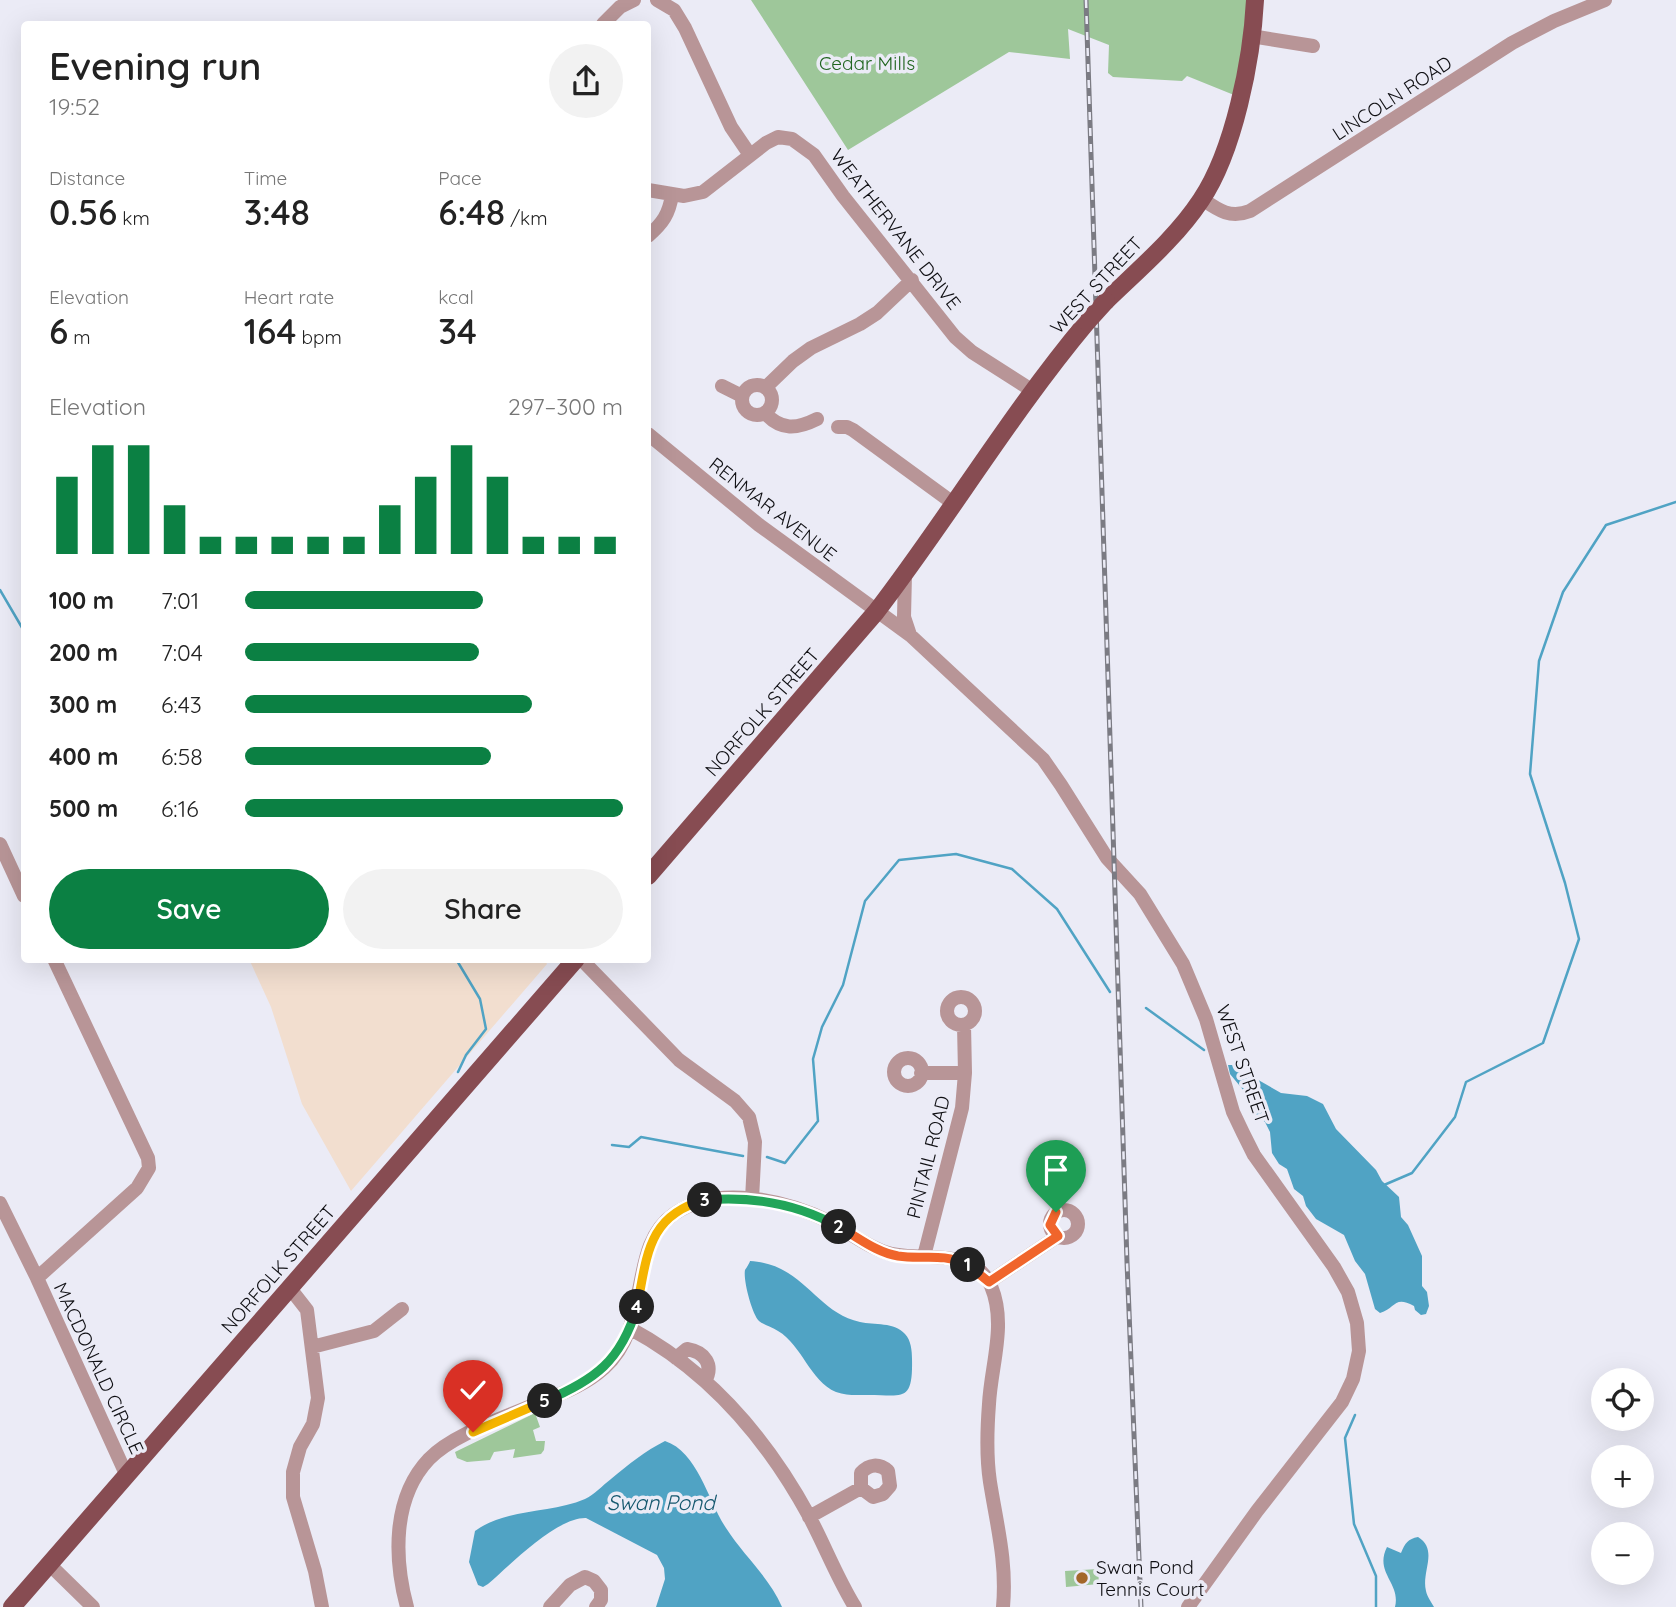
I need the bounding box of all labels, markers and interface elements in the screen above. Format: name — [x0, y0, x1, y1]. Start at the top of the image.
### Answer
text: Evening run — [49, 42, 262, 90]
button: share — [549, 44, 623, 118]
street label: LINCOLN ROAD — [1328, 50, 1456, 146]
park label: Cedar Mills — [819, 51, 915, 75]
text: 19:52 — [49, 92, 100, 121]
street label: WEATHERVANE DRIVE — [826, 144, 966, 314]
text: Distance — [49, 166, 125, 190]
text: Time — [244, 166, 287, 190]
text: Pace — [438, 166, 482, 190]
text: 0.56 — [49, 190, 117, 234]
text: 3:48 — [244, 190, 310, 234]
text: 6:48 — [438, 190, 505, 234]
text: km — [117, 206, 150, 230]
text: /km — [505, 206, 548, 230]
street label: WEST STREET — [1045, 231, 1147, 339]
text: Elevation — [49, 285, 129, 309]
text: Heart rate — [244, 285, 334, 309]
text: kcal — [438, 285, 474, 309]
text: 6 — [49, 309, 68, 353]
text: 164 — [244, 309, 296, 353]
text: 34 — [438, 309, 477, 353]
text: m — [68, 325, 91, 349]
text: bpm — [296, 325, 342, 349]
text: Elevation — [49, 392, 146, 421]
text: 297–300 m — [508, 392, 623, 421]
street label: RENMAR AVENUE — [704, 452, 842, 566]
text: 100 m — [49, 586, 114, 615]
text: 7:01 — [161, 586, 199, 615]
text: 200 m — [49, 638, 118, 667]
text: 7:04 — [161, 638, 203, 667]
street label: NORFOLK STREET — [700, 643, 824, 781]
text: 300 m — [49, 690, 117, 719]
text: 6:43 — [161, 690, 202, 719]
text: 400 m — [49, 742, 118, 771]
text: 6:58 — [161, 742, 203, 771]
text: 500 m — [49, 794, 118, 823]
text: 6:16 — [161, 794, 199, 823]
button: Save — [49, 869, 329, 949]
button: Share — [343, 869, 623, 949]
street label: WEST STREET — [1211, 1001, 1275, 1127]
street label: PINTAIL ROAD — [901, 1093, 955, 1221]
pin — [1026, 1140, 1086, 1212]
icon: arrive — [1037, 1151, 1075, 1189]
pin: 3 — [688, 1182, 722, 1218]
text: 3 — [699, 1187, 710, 1211]
street label: NORFOLK STREET — [216, 1200, 340, 1338]
pin: 2 — [822, 1210, 856, 1244]
text: 2 — [833, 1214, 844, 1238]
pin: 1 — [950, 1248, 986, 1282]
text: 1 — [964, 1252, 971, 1276]
street label: MACDONALD CIRCLE — [49, 1278, 149, 1458]
pin: 4 — [620, 1290, 654, 1324]
text: 4 — [631, 1294, 642, 1318]
pin — [443, 1360, 503, 1432]
map controls — [1591, 1368, 1654, 1585]
button: locate — [1591, 1368, 1654, 1431]
icon: check — [454, 1371, 492, 1409]
pin: 5 — [528, 1384, 562, 1418]
text: 5 — [539, 1388, 550, 1412]
button: + — [1591, 1445, 1654, 1508]
water label: Swan Pond — [607, 1489, 717, 1515]
button: − — [1591, 1522, 1654, 1585]
place label: Swan Pond Tennis Court — [1096, 1555, 1205, 1601]
marker: Swan Pond Tennis Court — [1074, 1570, 1090, 1586]

